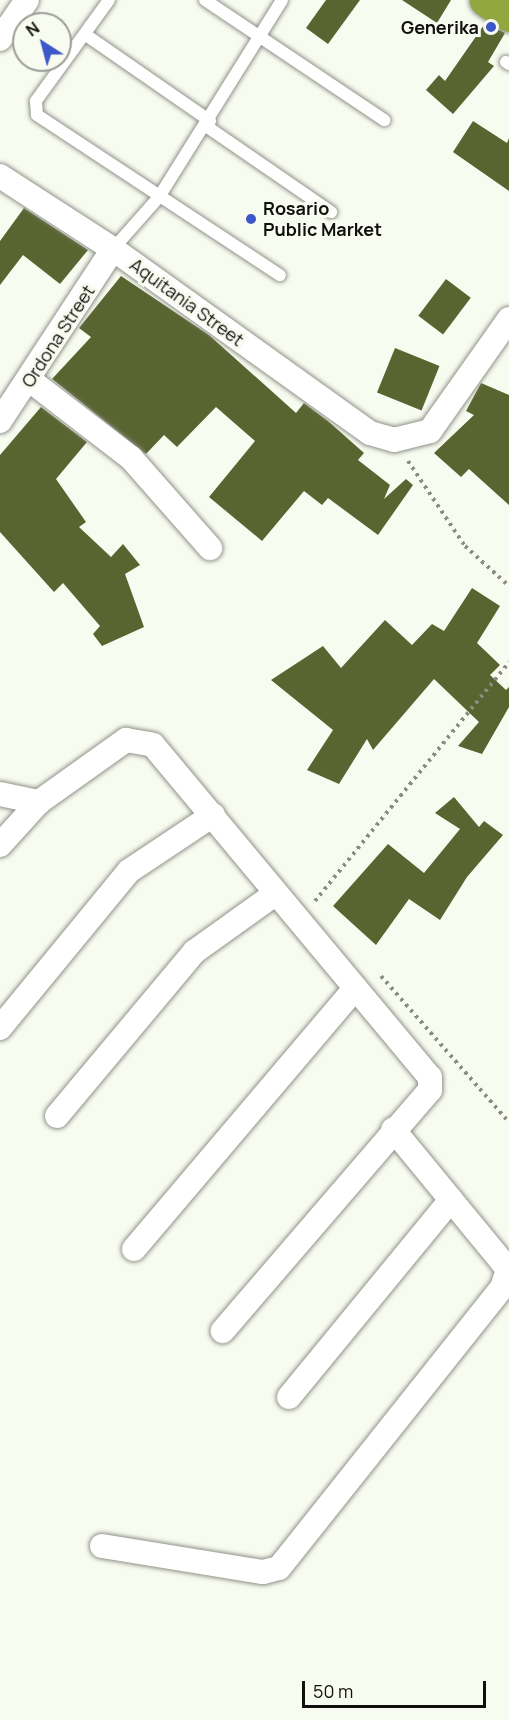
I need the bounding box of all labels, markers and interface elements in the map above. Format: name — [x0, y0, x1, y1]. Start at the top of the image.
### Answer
north arrow — [12, 12, 72, 72]
place label: Generika — [401, 16, 479, 38]
text: N — [21, 17, 44, 41]
marker: Generika — [484, 20, 498, 34]
place label: Rosario Public Market — [263, 198, 382, 240]
marker: Rosario Public Market — [244, 212, 258, 226]
street label: Aquitania Street — [126, 253, 248, 351]
street label: Ordona Street — [17, 281, 99, 391]
scale bar — [305, 1669, 490, 1707]
text: 50 m — [313, 1679, 353, 1703]

